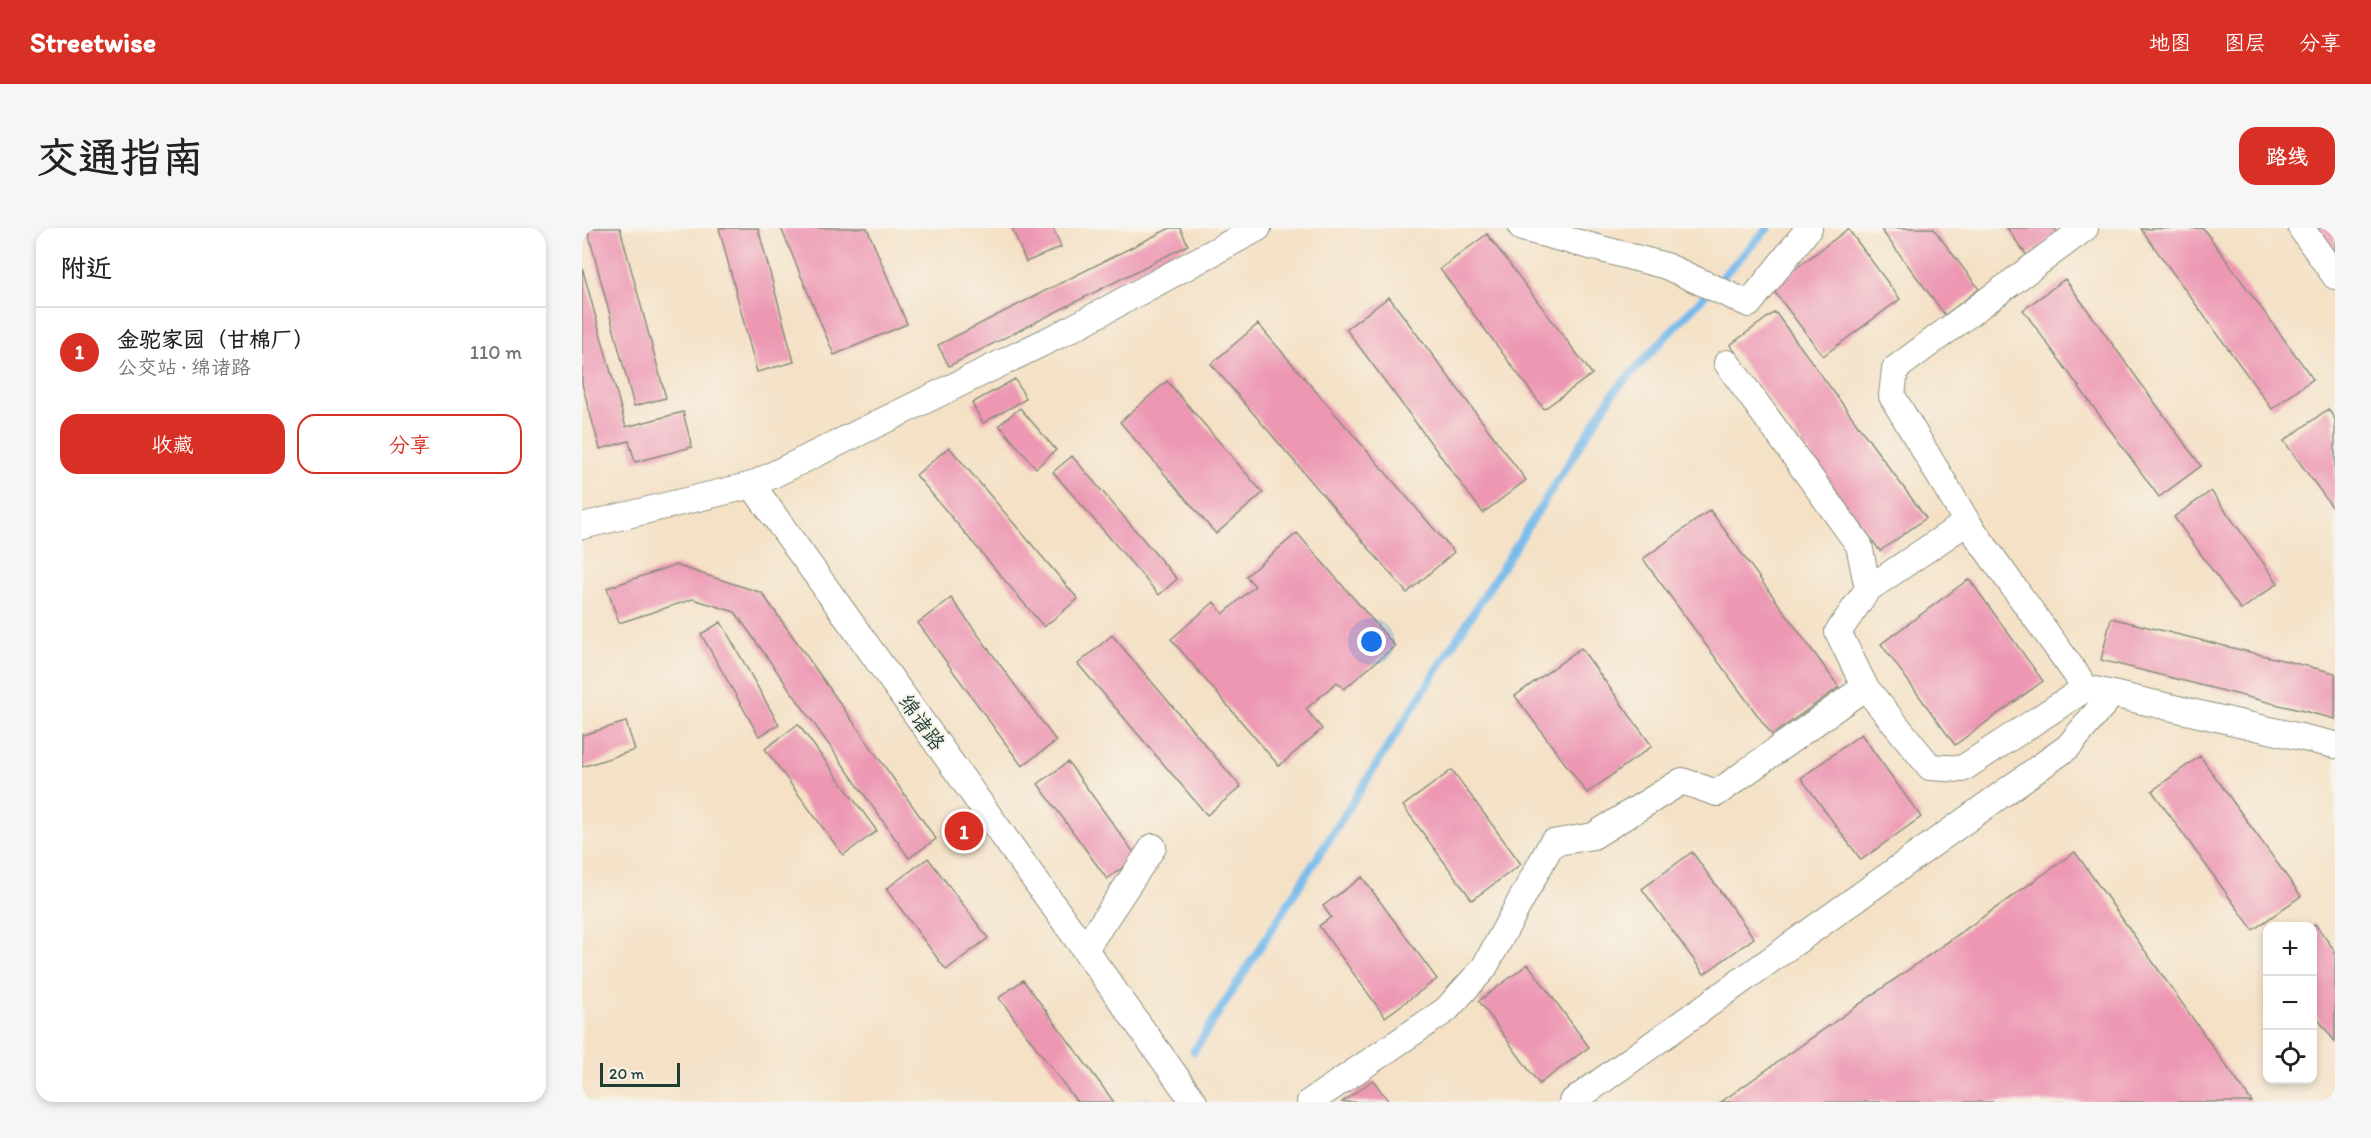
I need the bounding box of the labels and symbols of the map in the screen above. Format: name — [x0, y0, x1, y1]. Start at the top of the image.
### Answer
your location — [1357, 627, 1386, 656]
street label: 绵诸路 — [893, 689, 951, 755]
pin: 1 — [944, 808, 983, 854]
scale bar — [600, 1060, 680, 1088]

